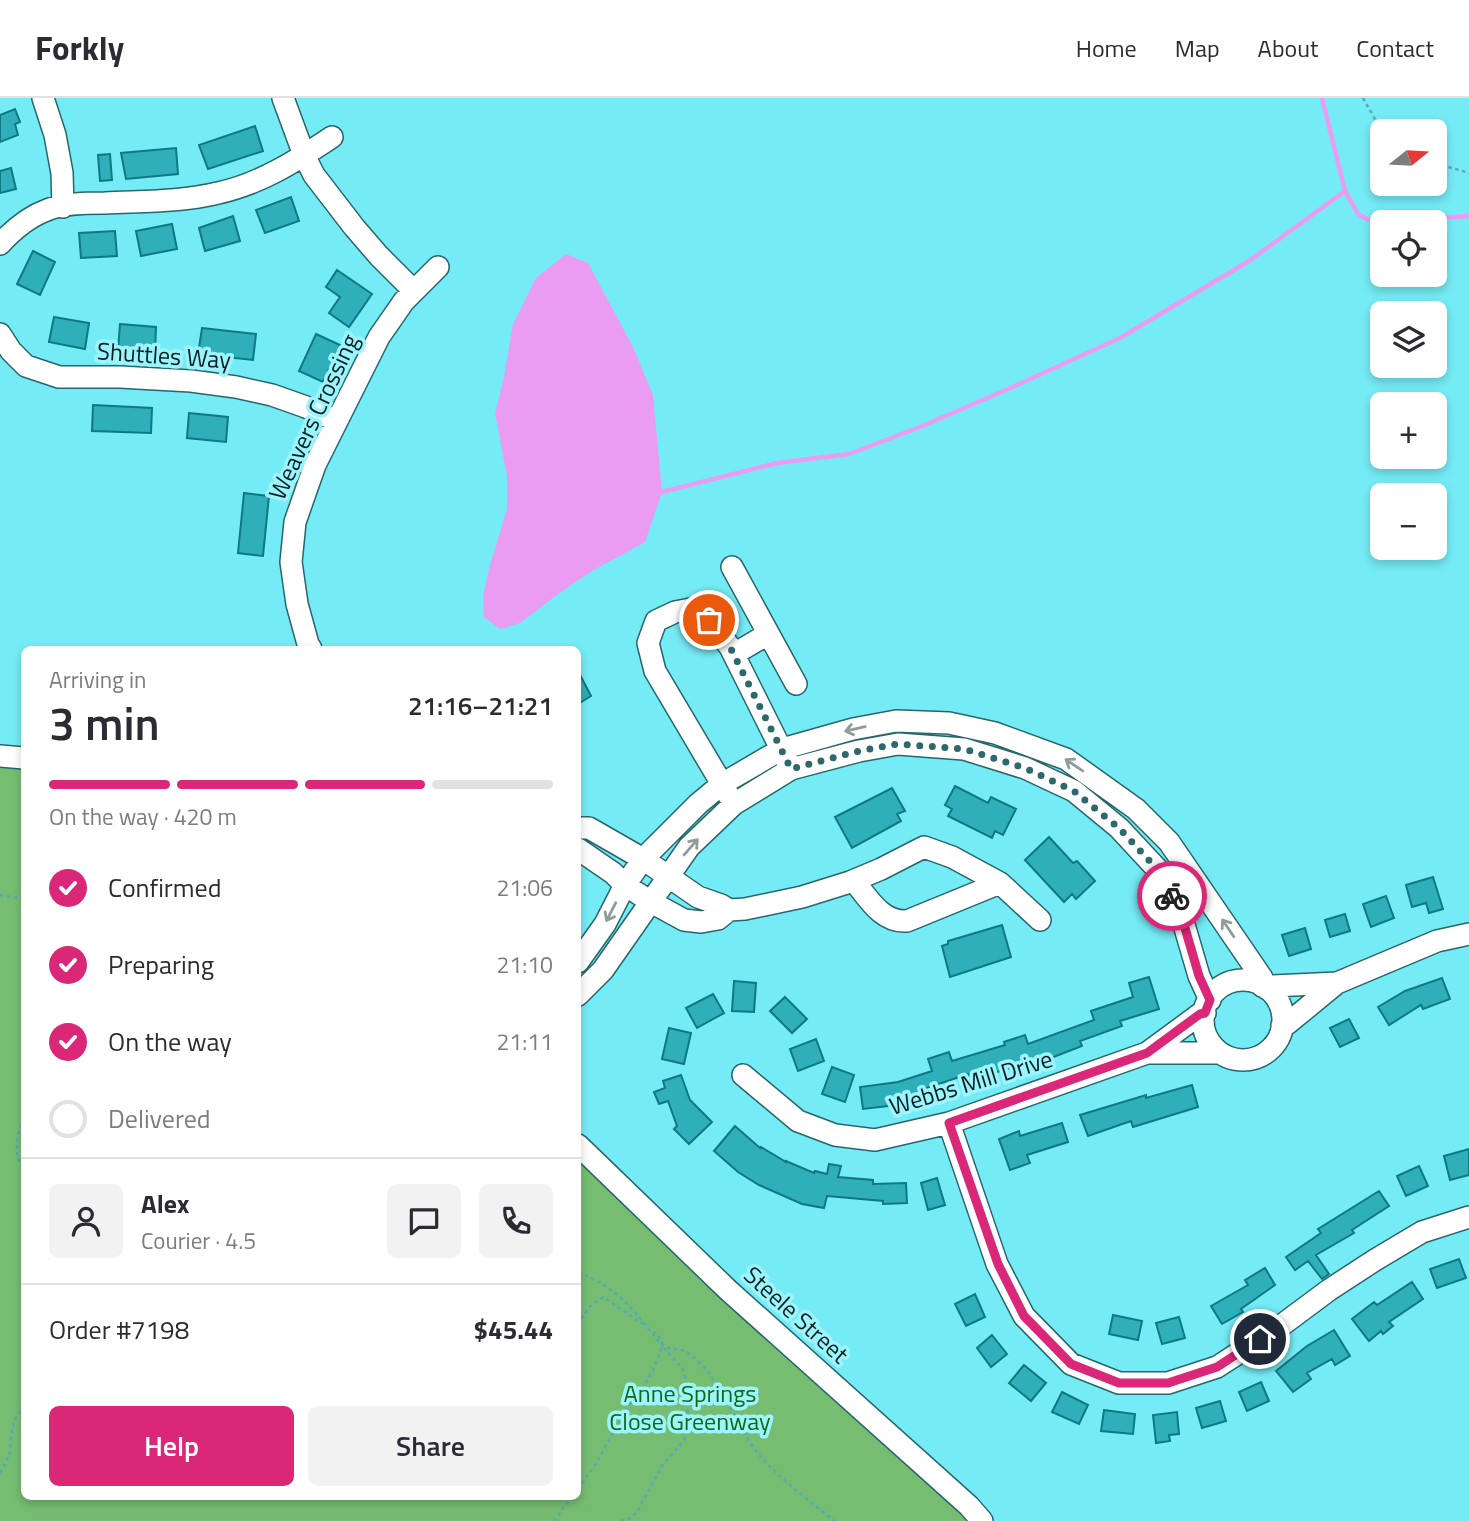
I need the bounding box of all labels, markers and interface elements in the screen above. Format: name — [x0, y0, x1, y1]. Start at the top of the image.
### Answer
text: Forkly — [35, 23, 124, 73]
text: Home — [1076, 30, 1137, 66]
text: Map — [1175, 30, 1220, 66]
text: About — [1258, 30, 1318, 66]
text: Contact — [1356, 30, 1434, 66]
north arrow — [1370, 119, 1447, 196]
map controls — [1370, 119, 1447, 560]
button: locate — [1370, 210, 1447, 287]
button: layers — [1370, 301, 1447, 378]
street label: Weavers Crossing — [259, 328, 367, 506]
street label: Shuttles Way — [96, 332, 233, 378]
button: + — [1370, 392, 1447, 469]
button: − — [1370, 483, 1447, 560]
pin — [679, 590, 739, 650]
icon: bag — [690, 601, 728, 639]
text: Arriving in — [49, 662, 146, 697]
text: 21:16–21:21 — [408, 686, 553, 725]
text: 3 min — [49, 688, 160, 758]
one-way arrow — [844, 723, 867, 736]
one-way arrow — [1065, 757, 1084, 772]
text: On the way · 420 m — [49, 799, 237, 834]
one-way arrow — [683, 838, 699, 856]
courier — [1137, 861, 1207, 931]
text: Confirmed — [108, 868, 222, 907]
icon: check — [49, 869, 87, 907]
text: 21:06 — [496, 870, 553, 905]
icon: bike — [1153, 877, 1191, 915]
one-way arrow — [604, 901, 618, 922]
one-way arrow — [1221, 919, 1235, 938]
text: Preparing — [108, 945, 214, 984]
icon: check — [49, 946, 87, 984]
text: 21:10 — [496, 947, 553, 982]
text: On the way — [108, 1022, 232, 1061]
icon: check — [49, 1023, 87, 1061]
text: 21:11 — [496, 1024, 553, 1059]
street label: Webbs Mill Drive — [885, 1040, 1057, 1124]
text: Delivered — [108, 1099, 211, 1138]
button: person — [49, 1184, 123, 1258]
text: Alex — [141, 1184, 189, 1223]
button: chat — [387, 1184, 461, 1258]
button: phone — [479, 1184, 553, 1258]
text: Courier · 4.5 — [141, 1223, 256, 1258]
street label: Steele Street — [736, 1257, 858, 1372]
pin — [1230, 1309, 1290, 1369]
text: Order #7198 — [49, 1310, 189, 1349]
text: $45.44 — [474, 1310, 553, 1349]
icon: home — [1241, 1320, 1279, 1358]
park label: Anne Springs Close Greenway — [609, 1375, 771, 1439]
button: Help — [49, 1406, 294, 1486]
button: Share — [308, 1406, 553, 1486]

